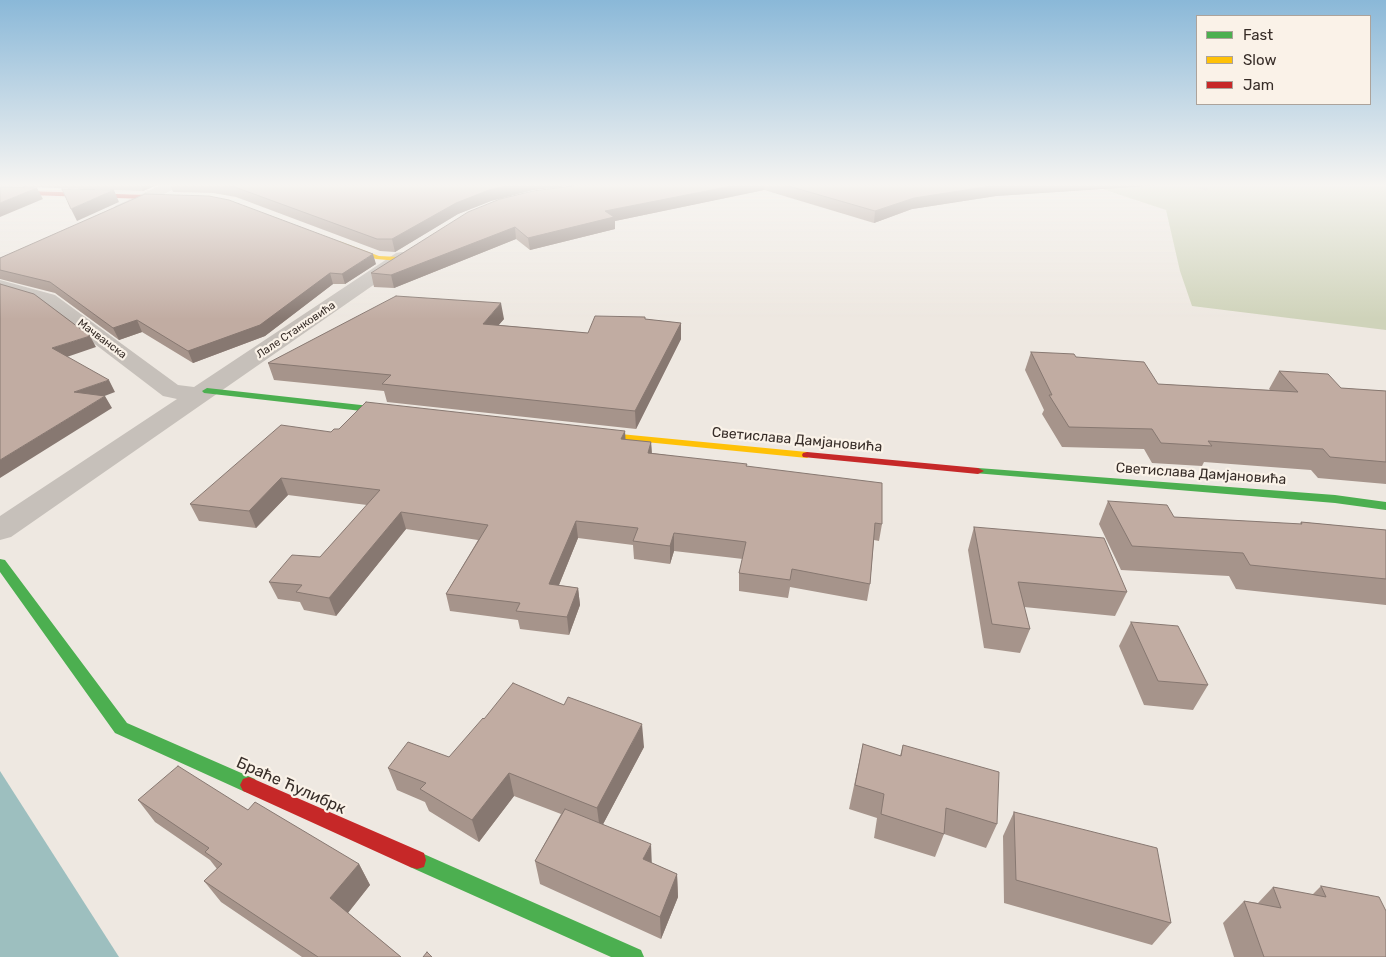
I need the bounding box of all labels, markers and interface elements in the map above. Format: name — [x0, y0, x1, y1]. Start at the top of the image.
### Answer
legend — [1196, 15, 1371, 105]
text: Fast — [1243, 26, 1273, 44]
text: Slow — [1243, 51, 1276, 69]
text: Jam — [1243, 76, 1274, 94]
street label: Лале Станковића — [254, 299, 338, 361]
street label: Мачванска — [75, 316, 129, 362]
street label: Светислава Дамјановића — [711, 424, 883, 456]
street label: Светислава Дамјановића — [1115, 460, 1287, 488]
street label: Браће Ћулибрк — [233, 753, 349, 819]

